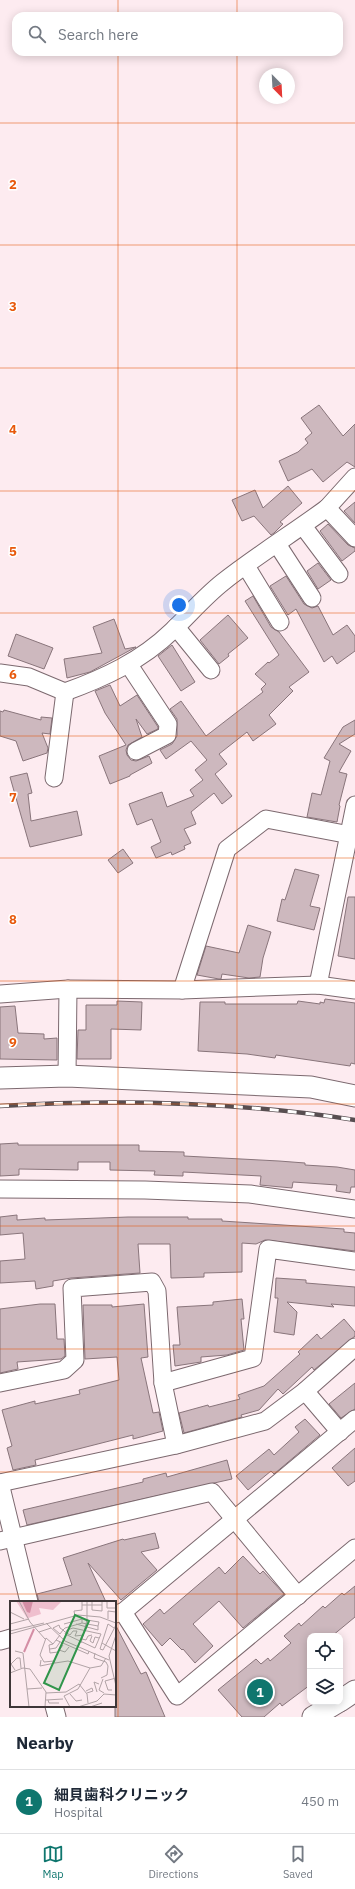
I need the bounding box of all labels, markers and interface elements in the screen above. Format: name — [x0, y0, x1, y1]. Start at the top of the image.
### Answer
search box — [12, 12, 343, 56]
icon: search — [26, 23, 48, 45]
text: Search here — [58, 25, 138, 44]
north arrow — [259, 68, 295, 104]
text: 2 — [9, 176, 17, 193]
text: 3 — [9, 298, 17, 315]
text: 4 — [9, 421, 17, 438]
text: 5 — [9, 543, 17, 560]
your location — [169, 595, 189, 615]
text: 6 — [9, 666, 17, 683]
text: 7 — [9, 789, 17, 806]
text: 8 — [9, 911, 17, 928]
text: 9 — [9, 1034, 17, 1051]
inset map — [10, 1601, 116, 1707]
map controls — [307, 1633, 343, 1705]
button: locate — [307, 1633, 343, 1669]
button: layers — [307, 1669, 343, 1705]
pin: 1 — [247, 1677, 273, 1707]
text: Nearby — [16, 1732, 74, 1754]
text: 細貝歯科クリニック — [54, 1785, 189, 1804]
text: 1 — [25, 1793, 33, 1810]
text: 450 m — [301, 1793, 339, 1810]
text: Hospital — [54, 1804, 103, 1821]
tab: Map — [42, 1843, 64, 1881]
tab: Directions — [148, 1843, 199, 1881]
tab: Saved — [283, 1843, 313, 1881]

